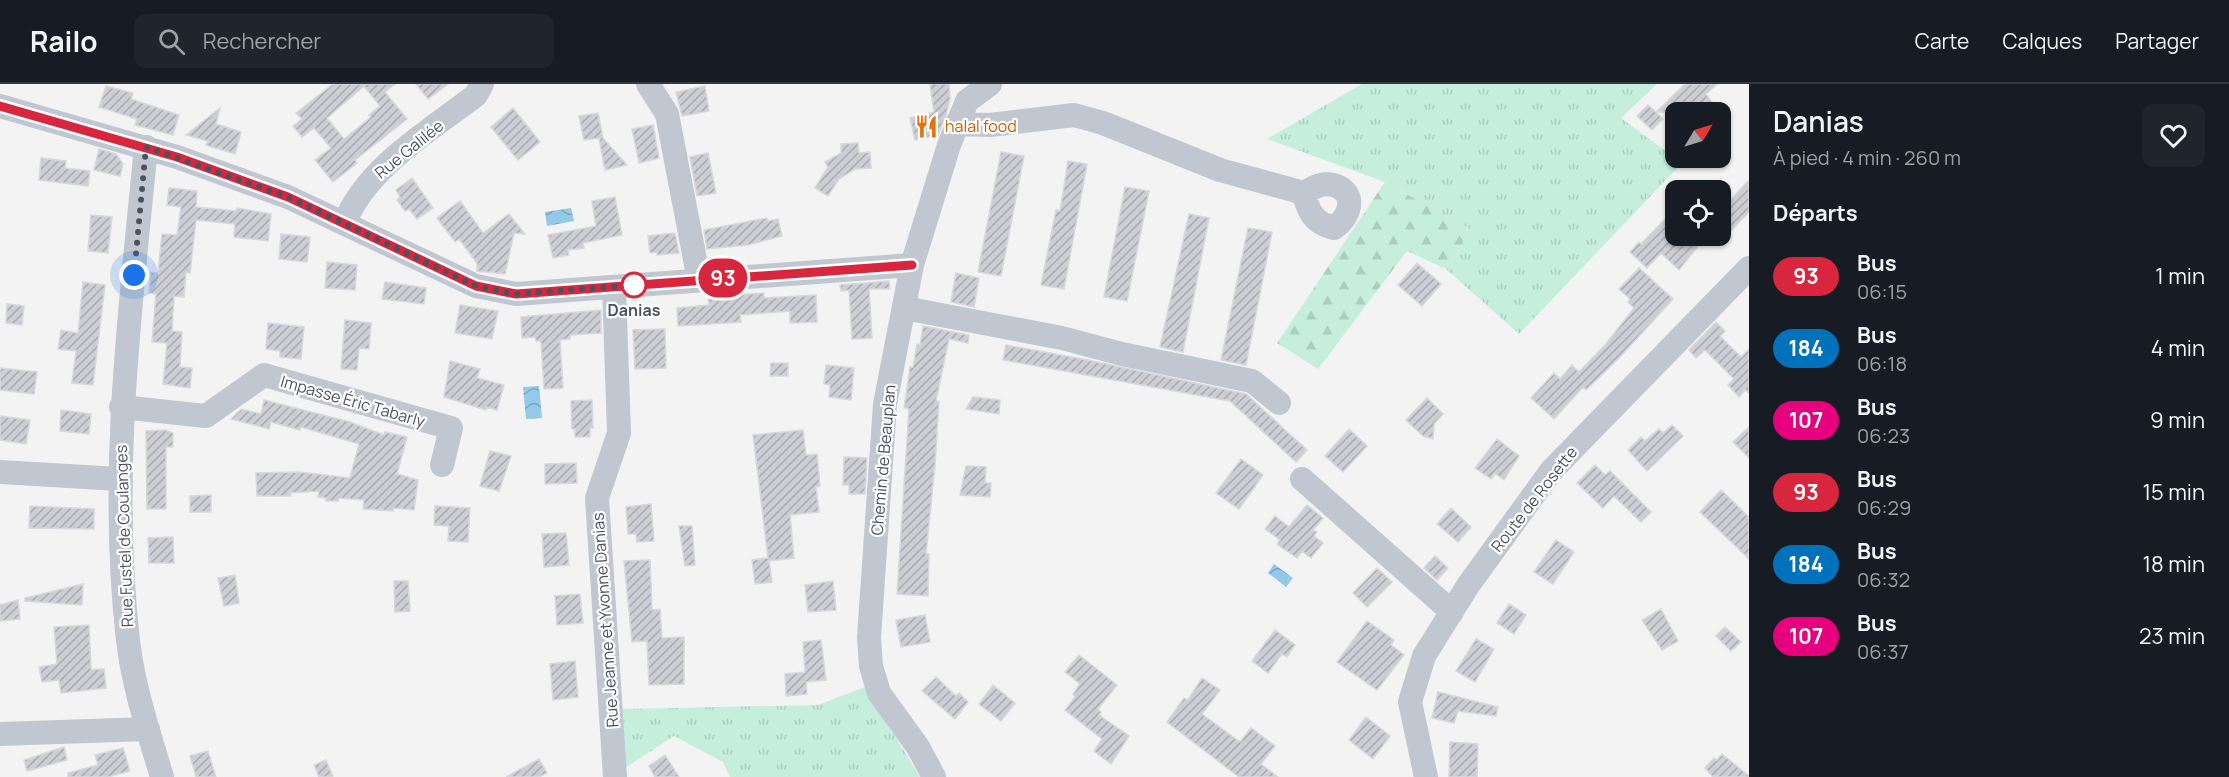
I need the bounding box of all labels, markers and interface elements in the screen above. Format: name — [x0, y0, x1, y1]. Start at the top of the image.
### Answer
search box — [134, 14, 554, 68]
text: Railo — [30, 22, 98, 60]
icon: search — [155, 25, 188, 58]
text: Rechercher — [203, 26, 321, 56]
text: Carte — [1915, 27, 1969, 55]
text: Calques — [2002, 27, 2082, 55]
text: Partager — [2115, 27, 2199, 55]
north arrow — [1665, 102, 1731, 168]
map controls — [1665, 102, 1731, 246]
text: Danias — [1773, 102, 1864, 140]
button: heart — [2142, 104, 2205, 167]
restaurant icon: halal food — [914, 113, 940, 139]
street label: Rue Galilée — [370, 115, 448, 183]
place label: halal food — [945, 115, 1017, 137]
text: À pied · 4 min · 260 m — [1773, 144, 1961, 171]
button: locate — [1665, 180, 1731, 246]
text: Départs — [1773, 198, 1858, 228]
text: Bus — [1857, 248, 1897, 278]
line badge: 93 — [696, 258, 750, 298]
your location — [119, 260, 149, 290]
text: 1 min — [2155, 261, 2205, 291]
text: 93 — [1793, 262, 1819, 290]
text: 93 — [710, 264, 736, 292]
marker: Danias — [621, 272, 647, 298]
text: 06:15 — [1857, 278, 1907, 305]
place label: Danias — [608, 299, 661, 321]
text: Bus — [1857, 320, 1897, 350]
text: 4 min — [2151, 333, 2205, 363]
text: 184 — [1789, 334, 1823, 362]
text: 06:18 — [1857, 350, 1907, 377]
street label: Impasse Éric Tabarly — [278, 370, 428, 432]
street label: Chemin de Beauplan — [865, 384, 901, 536]
text: Bus — [1857, 392, 1897, 422]
text: 9 min — [2150, 405, 2205, 435]
text: 107 — [1789, 406, 1823, 434]
text: 06:23 — [1857, 422, 1910, 449]
street label: Route de Rosette — [1486, 442, 1582, 556]
street label: Rue Fustel de Coulanges — [110, 445, 138, 627]
text: Bus — [1857, 464, 1897, 494]
text: 15 min — [2142, 477, 2205, 507]
text: 93 — [1793, 478, 1819, 506]
text: 06:29 — [1857, 494, 1911, 521]
street label: Rue Jeanne et Yvonne Danias — [587, 512, 623, 728]
text: Bus — [1857, 536, 1897, 566]
text: 18 min — [2142, 549, 2205, 579]
text: 184 — [1789, 550, 1823, 578]
text: 06:32 — [1857, 566, 1910, 593]
text: Bus — [1857, 608, 1897, 638]
text: 23 min — [2139, 621, 2205, 651]
text: 107 — [1789, 622, 1823, 650]
text: 06:37 — [1857, 638, 1909, 665]

